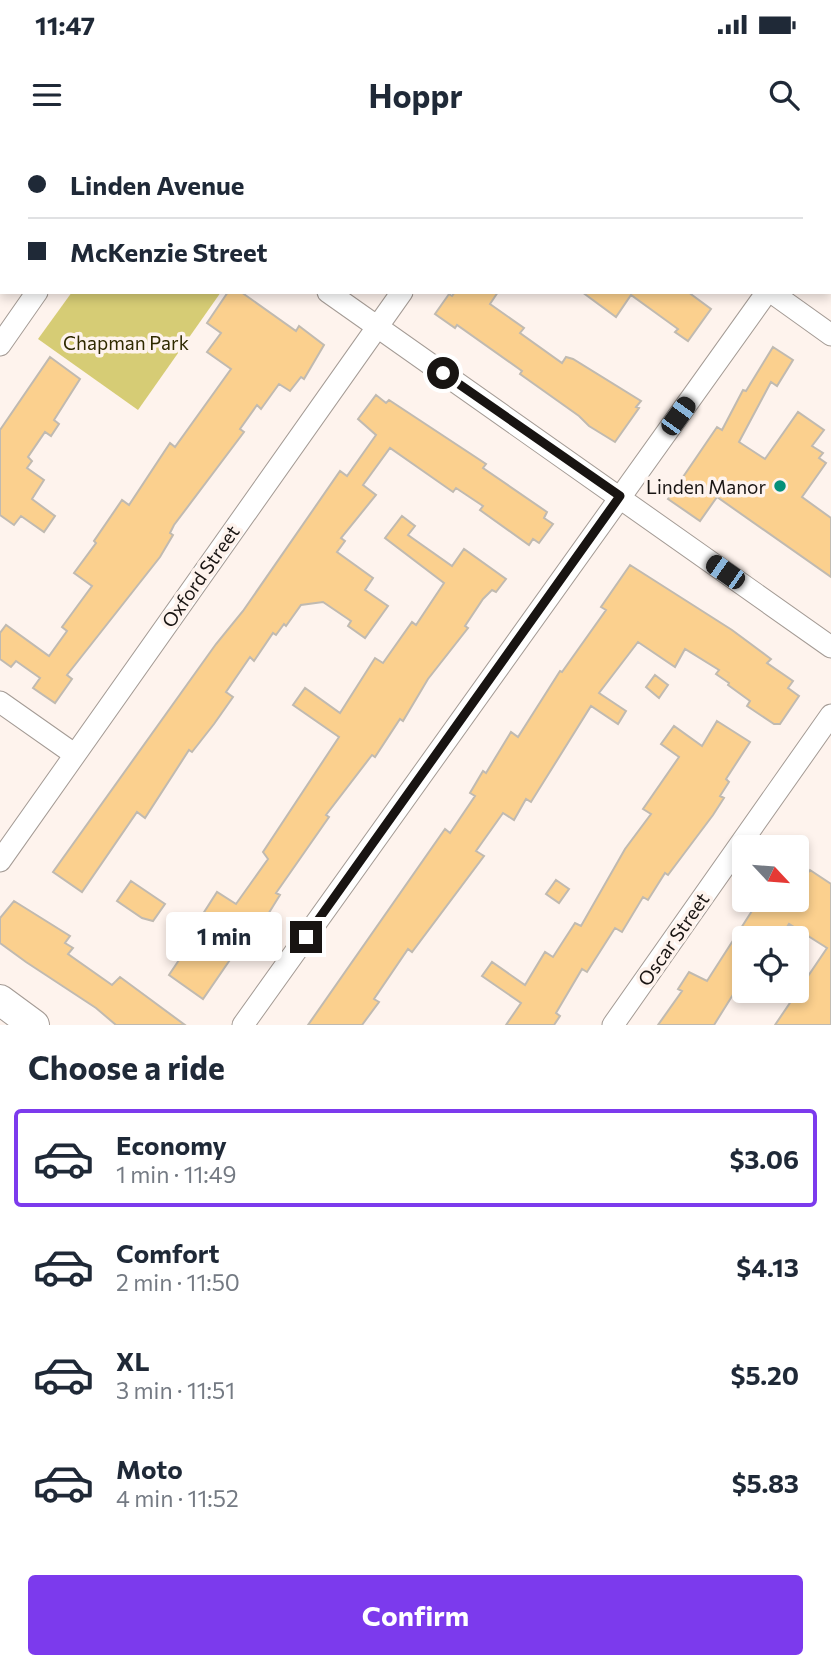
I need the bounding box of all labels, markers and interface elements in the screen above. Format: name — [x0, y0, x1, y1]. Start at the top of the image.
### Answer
text: 11:47 — [35, 9, 95, 40]
text: Hoppr — [368, 75, 463, 115]
icon: menu — [28, 76, 66, 114]
icon: search — [765, 76, 803, 114]
text: Linden Avenue — [70, 169, 245, 200]
text: McKenzie Street — [70, 236, 268, 267]
park label: Chapman Park — [63, 331, 189, 354]
route start — [427, 357, 459, 389]
car — [658, 393, 699, 439]
place label: Linden Manor — [646, 475, 766, 498]
marker: Linden Manor — [772, 478, 788, 494]
street label: Oxford Street — [156, 520, 244, 632]
car — [702, 551, 749, 593]
north arrow — [732, 835, 808, 912]
map controls — [732, 835, 809, 1003]
street label: Oscar Street — [632, 888, 714, 990]
callout: 1 min — [166, 912, 282, 962]
route end — [290, 921, 322, 953]
text: 1 min — [197, 922, 251, 950]
button: locate — [732, 926, 809, 1003]
text: Choose a ride — [28, 1047, 225, 1087]
icon: car — [32, 1127, 95, 1190]
text: Economy — [116, 1129, 227, 1160]
text: $3.06 — [729, 1143, 799, 1174]
text: 1 min · 11:49 — [116, 1160, 236, 1188]
icon: car — [32, 1235, 95, 1298]
text: Comfort — [116, 1237, 219, 1268]
text: $4.13 — [736, 1251, 799, 1282]
text: 2 min · 11:50 — [116, 1268, 240, 1296]
icon: car — [32, 1343, 95, 1406]
text: XL — [116, 1345, 150, 1376]
text: $5.20 — [730, 1359, 799, 1390]
text: 3 min · 11:51 — [116, 1376, 235, 1404]
icon: car — [32, 1451, 95, 1514]
text: Moto — [116, 1453, 183, 1484]
text: $5.83 — [732, 1467, 799, 1498]
text: 4 min · 11:52 — [116, 1484, 239, 1512]
button: Confirm — [28, 1575, 803, 1655]

